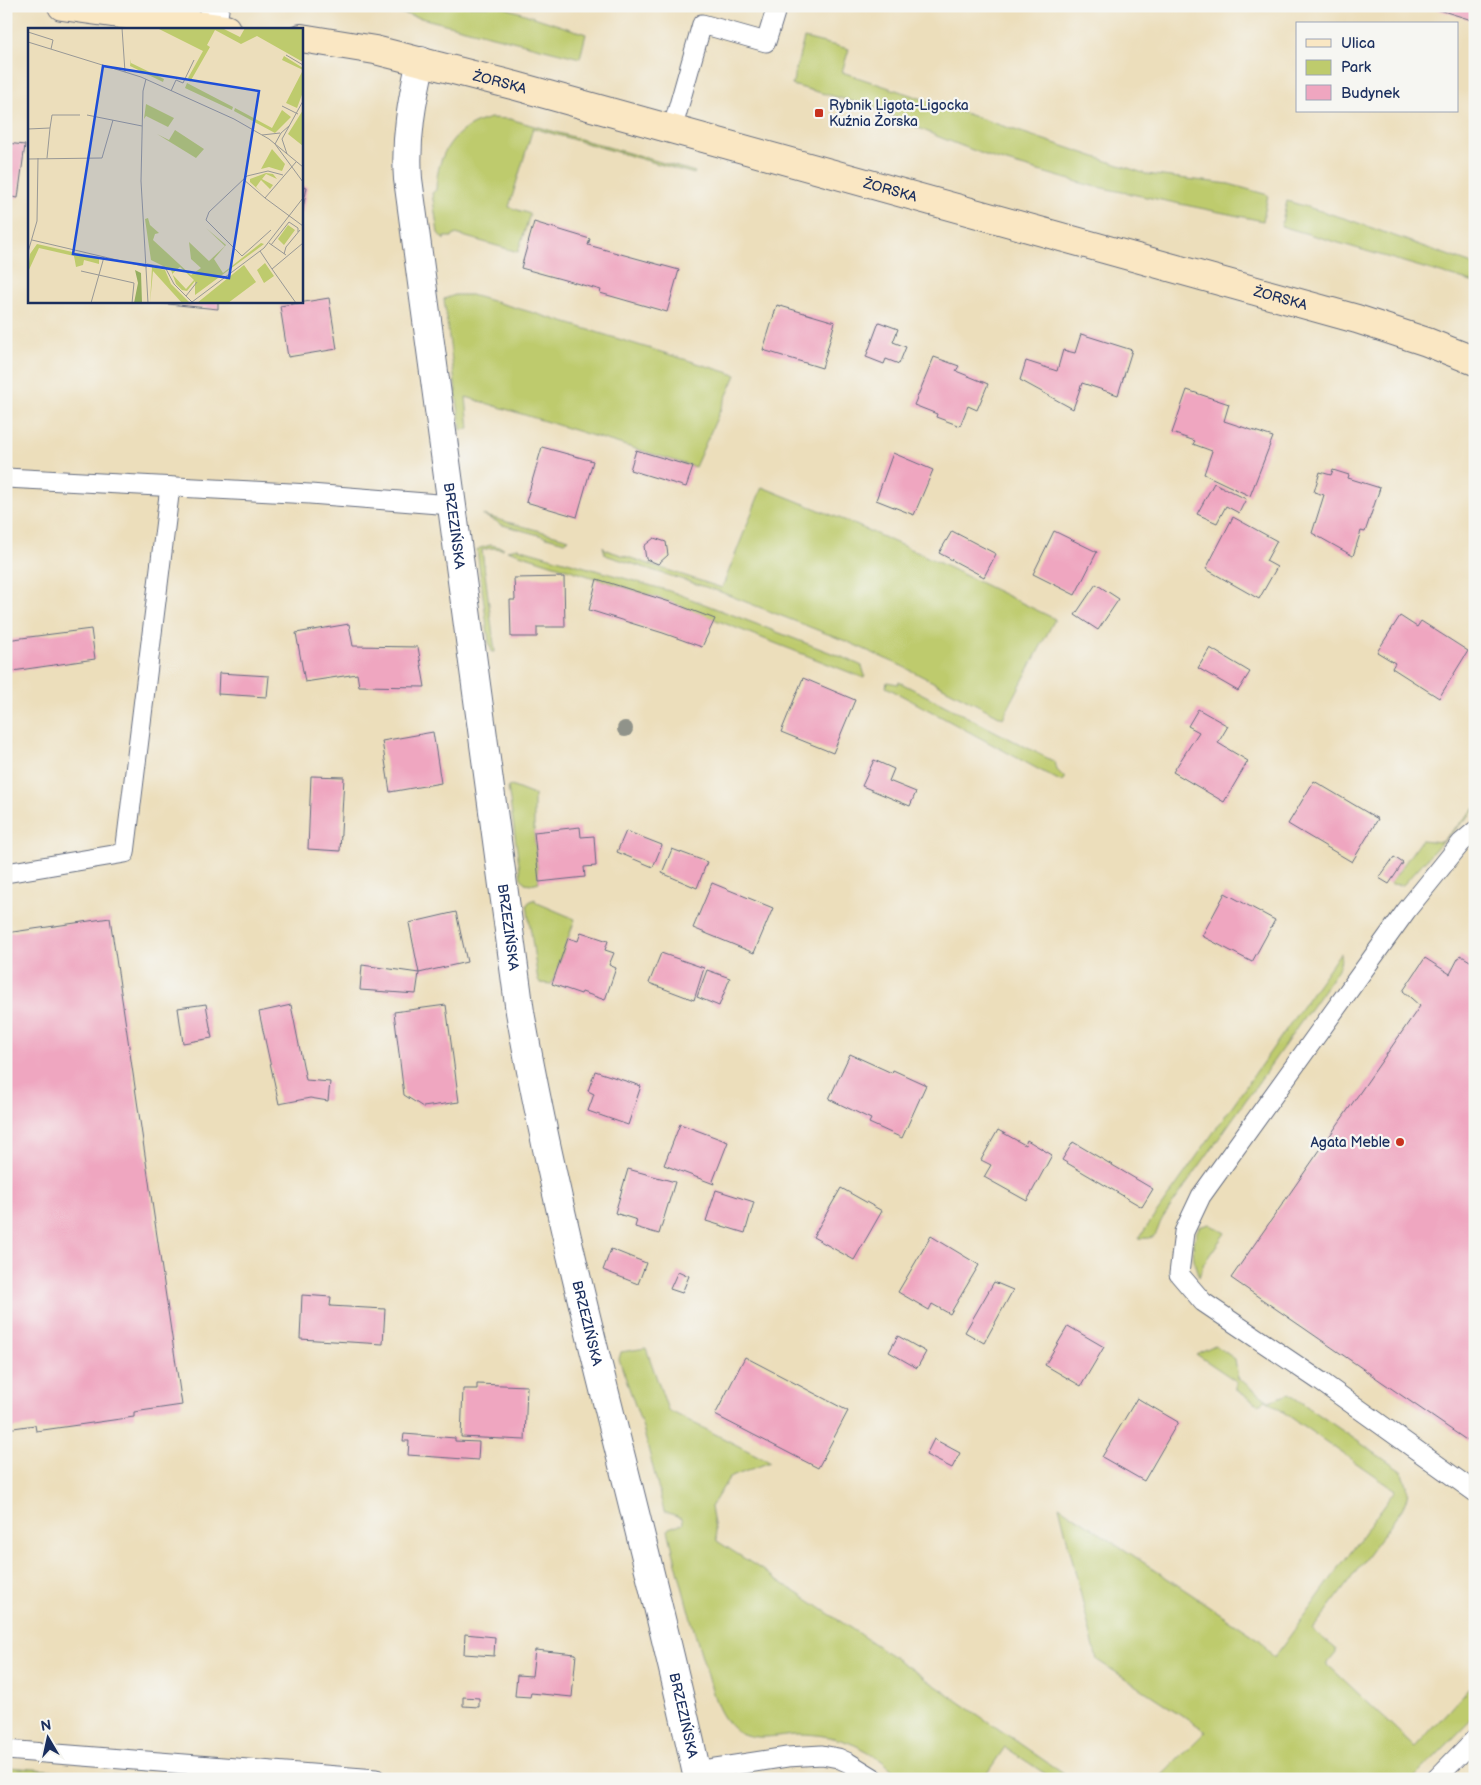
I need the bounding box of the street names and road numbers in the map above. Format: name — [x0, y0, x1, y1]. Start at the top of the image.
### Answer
street label: ŻORSKA — [470, 66, 529, 97]
street label: ŻORSKA — [861, 173, 919, 205]
street label: ŻORSKA — [1251, 281, 1310, 313]
street label: BRZEZIŃSKA — [440, 481, 469, 570]
street label: BRZEZIŃSKA — [494, 883, 523, 972]
street label: BRZEZIŃSKA — [569, 1279, 606, 1368]
street label: BRZEZIŃSKA — [666, 1671, 702, 1760]

